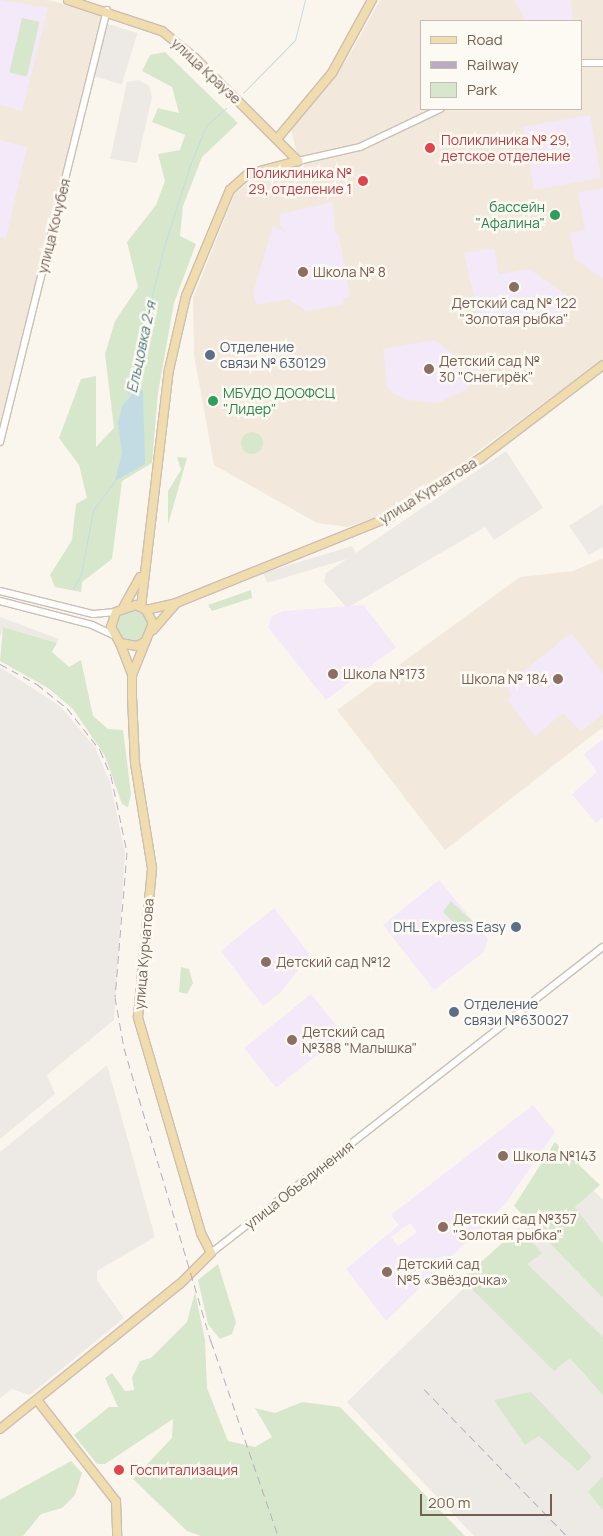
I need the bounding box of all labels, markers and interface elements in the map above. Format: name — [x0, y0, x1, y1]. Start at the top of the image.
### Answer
legend — [420, 20, 583, 110]
text: Road — [467, 29, 503, 50]
street label: улица Краузе — [168, 35, 244, 107]
text: Railway — [467, 54, 519, 75]
text: Park — [467, 79, 497, 100]
place label: Поликлиника № 29, детское отделение — [441, 132, 571, 164]
marker: Поликлиника № 29, детское отделение — [423, 141, 437, 155]
place label: Поликлиника № 29, отделение 1 — [246, 165, 352, 198]
marker: Поликлиника № 29, отделение 1 — [356, 174, 370, 188]
street label: улица Кочубея — [34, 177, 74, 275]
place label: бассейн "Афалина" — [476, 199, 545, 232]
marker: бассейн "Афалина" — [549, 209, 561, 221]
place label: Школа № 8 — [313, 264, 386, 280]
marker: Школа № 8 — [297, 266, 309, 278]
marker: Детский сад № 122 "Золотая рыбка" — [508, 281, 520, 293]
place label: Детский сад № 122 "Золотая рыбка" — [451, 295, 577, 328]
water label: Ельцовка 2-я — [123, 300, 159, 394]
place label: Отделение связи № 630129 — [220, 339, 326, 372]
marker: Отделение связи № 630129 — [204, 349, 216, 361]
place label: Детский сад № 30 "Снегирёк" — [439, 353, 540, 386]
marker: Детский сад № 30 "Снегирёк" — [423, 363, 435, 375]
place label: МБУДО ДООФСЦ "Лидер" — [223, 385, 335, 418]
marker: МБУДО ДООФСЦ "Лидер" — [207, 395, 219, 407]
street label: улица Курчатова — [376, 454, 480, 528]
place label: Школа №173 — [343, 666, 425, 682]
marker: Школа №173 — [327, 668, 339, 680]
place label: Школа № 184 — [461, 671, 548, 687]
marker: Школа № 184 — [552, 673, 564, 685]
street label: улица Курчатова — [131, 898, 157, 1010]
place label: DHL Express Easy — [393, 919, 506, 935]
marker: DHL Express Easy — [510, 921, 522, 933]
place label: Детский сад №12 — [276, 954, 390, 970]
marker: Детский сад №12 — [260, 956, 272, 968]
place label: Отделение связи №630027 — [464, 996, 569, 1028]
marker: Отделение связи №630027 — [448, 1006, 460, 1018]
place label: Детский сад №388 "Малышка" — [302, 1024, 417, 1056]
marker: Детский сад №388 "Малышка" — [286, 1034, 298, 1046]
street label: улица Объединения — [241, 1137, 357, 1233]
place label: Школа №143 — [513, 1148, 596, 1164]
marker: Школа №143 — [497, 1150, 509, 1162]
place label: Детский сад №357 "Золотая рыбка" — [453, 1211, 577, 1244]
marker: Детский сад №357 "Золотая рыбка" — [437, 1221, 449, 1233]
place label: Детский сад №5 «Звёздочка» — [397, 1256, 508, 1288]
marker: Детский сад №5 «Звёздочка» — [381, 1266, 393, 1278]
place label: Госпитализация — [130, 1462, 238, 1478]
marker: Госпитализация — [112, 1463, 126, 1477]
scale bar — [423, 1484, 556, 1516]
text: 200 m — [428, 1492, 471, 1513]

